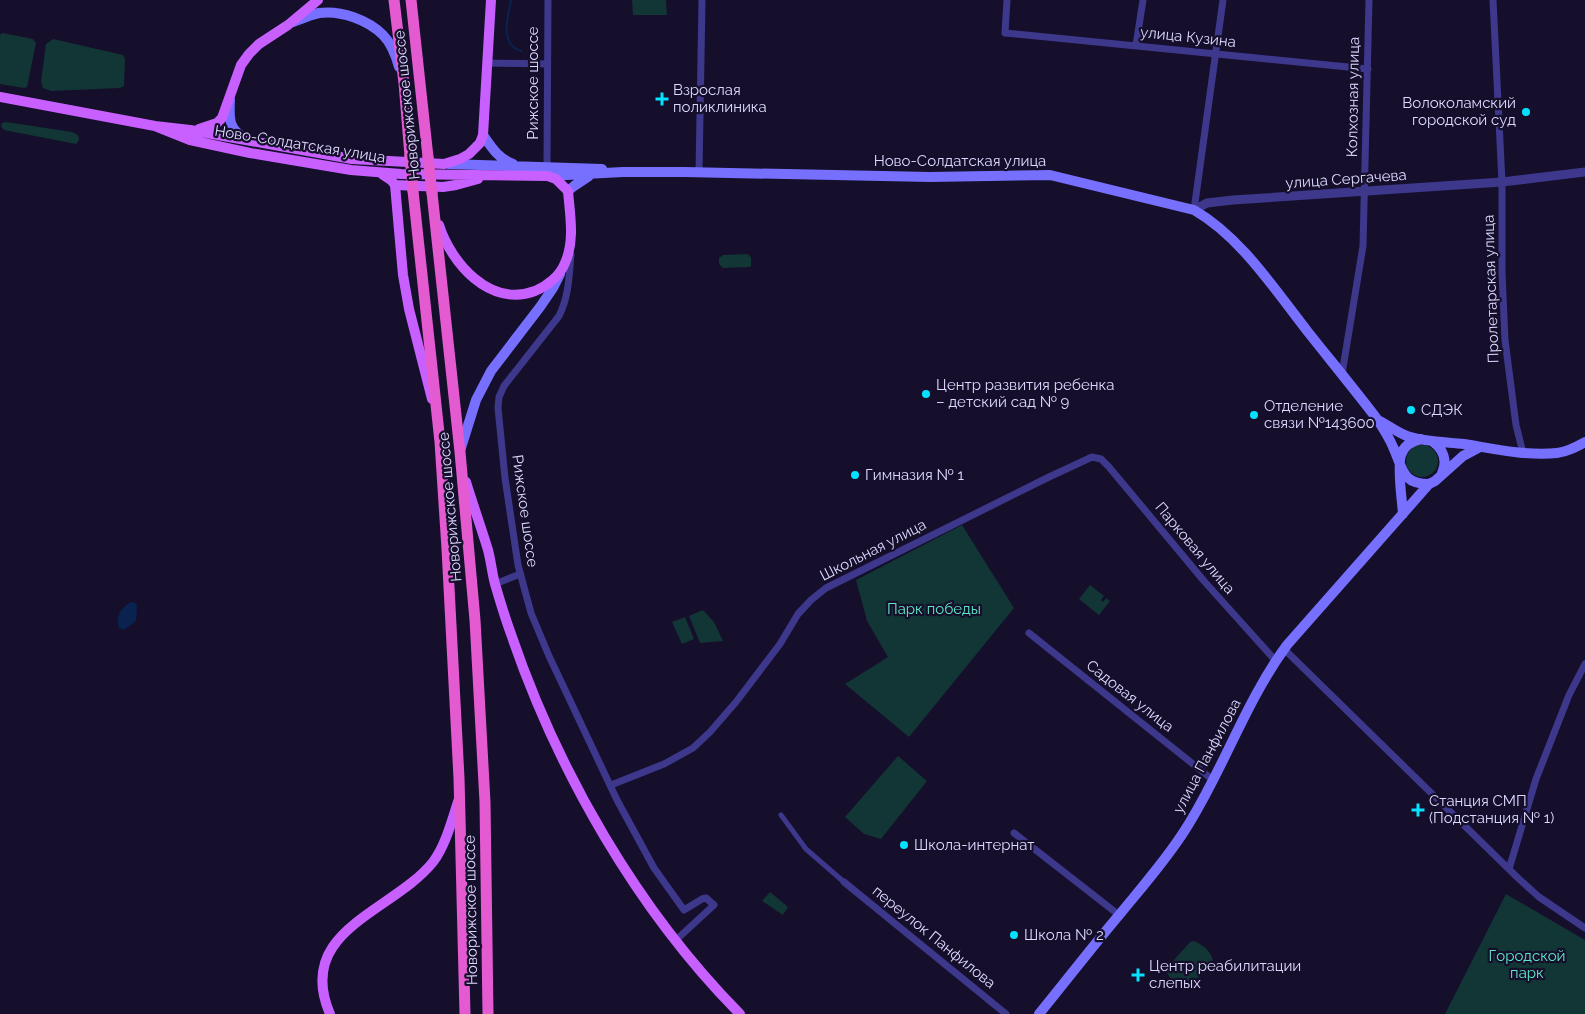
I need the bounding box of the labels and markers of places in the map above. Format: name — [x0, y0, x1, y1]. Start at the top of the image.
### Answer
place label: Взрослая поликлиника — [673, 81, 767, 116]
marker: Взрослая поликлиника — [655, 92, 669, 106]
place label: Волоколамский городской суд — [1402, 94, 1516, 129]
marker: Волоколамский городской суд — [1520, 106, 1532, 118]
place label: Центр развития ребенка – детский сад № 9 — [936, 376, 1114, 411]
marker: Центр развития ребенка – детский сад № 9 — [920, 388, 932, 400]
place label: Отделение связи №143600 — [1264, 397, 1375, 432]
place label: СДЭК — [1421, 401, 1463, 419]
marker: СДЭК — [1405, 404, 1417, 416]
marker: Отделение связи №143600 — [1248, 409, 1260, 421]
place label: Гимназия № 1 — [865, 466, 964, 484]
marker: Гимназия № 1 — [849, 469, 861, 481]
place label: Станция СМП (Подстанция № 1) — [1429, 792, 1554, 827]
marker: Станция СМП (Подстанция № 1) — [1411, 803, 1425, 817]
place label: Школа-интернат — [914, 836, 1034, 854]
marker: Школа-интернат — [898, 839, 910, 851]
place label: Школа № 2 — [1024, 926, 1104, 944]
marker: Школа № 2 — [1008, 929, 1020, 941]
place label: Центр реабилитации слепых — [1149, 957, 1301, 992]
marker: Центр реабилитации слепых — [1131, 968, 1145, 982]

